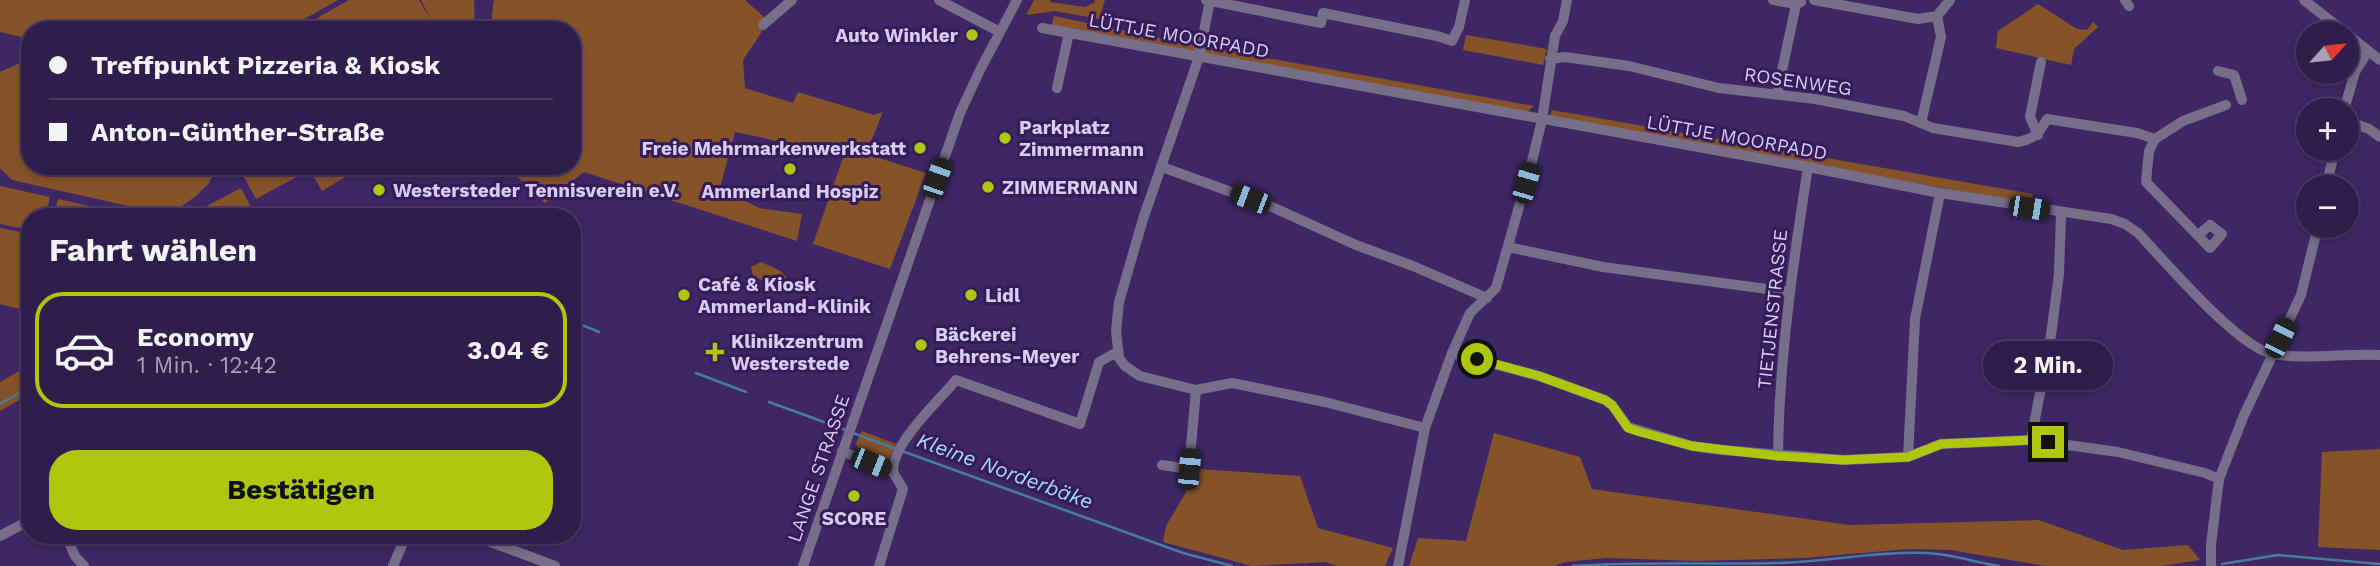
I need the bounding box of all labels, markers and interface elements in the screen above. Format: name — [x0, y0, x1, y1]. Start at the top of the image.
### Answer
street label: LÜTTJE MOORPADD — [1087, 8, 1271, 63]
north arrow — [2296, 21, 2359, 84]
map controls — [2296, 21, 2359, 238]
place label: Auto Winkler — [835, 24, 959, 47]
marker: Auto Winkler — [964, 27, 980, 43]
text: Treffpunkt Pizzeria & Kiosk — [91, 50, 440, 80]
street label: ROSENWEG — [1742, 63, 1853, 100]
button: + — [2296, 98, 2359, 161]
street label: LÜTTJE MOORPADD — [1645, 110, 1829, 165]
place label: Parkplatz Zimmermann — [1019, 116, 1144, 161]
text: Anton-Günther-Straße — [91, 117, 385, 147]
marker: Parkplatz Zimmermann — [997, 130, 1013, 146]
place label: Freie Mehrmarkenwerkstatt — [642, 137, 907, 160]
marker: Freie Mehrmarkenwerkstatt — [912, 140, 928, 156]
car — [921, 155, 954, 201]
car — [1511, 160, 1542, 206]
marker: Ammerland Hospiz — [782, 161, 798, 177]
button: − — [2296, 175, 2359, 238]
place label: ZIMMERMANN — [1002, 176, 1138, 199]
place label: Westersteder Tennisverein e.V. — [393, 179, 679, 202]
marker: ZIMMERMANN — [980, 179, 996, 195]
place label: Ammerland Hospiz — [701, 180, 879, 203]
marker: Westersteder Tennisverein e.V. — [371, 182, 387, 198]
car — [1227, 182, 1274, 216]
car — [2007, 194, 2052, 222]
street label: TIETJENSTRASSE — [1753, 228, 1792, 390]
text: Fahrt wählen — [49, 231, 257, 269]
place label: Café & Kiosk Ammerland-Klinik — [698, 273, 871, 318]
place label: Lidl — [985, 284, 1021, 307]
marker: Café & Kiosk Ammerland-Klinik — [676, 287, 692, 303]
marker: Lidl — [963, 287, 979, 303]
car — [2262, 315, 2299, 361]
icon: car — [53, 319, 116, 382]
text: Economy — [137, 322, 254, 352]
place label: Bäckerei Behrens-Meyer — [935, 323, 1080, 368]
place label: Klinikzentrum Westerstede — [731, 330, 864, 375]
text: 3.04 € — [467, 335, 549, 365]
marker: Bäckerei Behrens-Meyer — [913, 337, 929, 353]
callout: 2 Min. — [1983, 340, 2113, 390]
marker: Klinikzentrum Westerstede — [705, 342, 725, 362]
route start — [1461, 343, 1493, 375]
text: 1 Min. · 12:42 — [137, 352, 277, 379]
text: 2 Min. — [2014, 352, 2082, 379]
street label: LANGE STRASSE — [782, 391, 855, 545]
route end — [2032, 426, 2064, 458]
water label: Kleine Norderbäke — [914, 427, 1097, 514]
car — [848, 445, 895, 481]
car — [1177, 447, 1202, 491]
button: Bestätigen — [49, 450, 553, 530]
marker: SCORE — [846, 488, 862, 504]
place label: SCORE — [822, 507, 886, 530]

